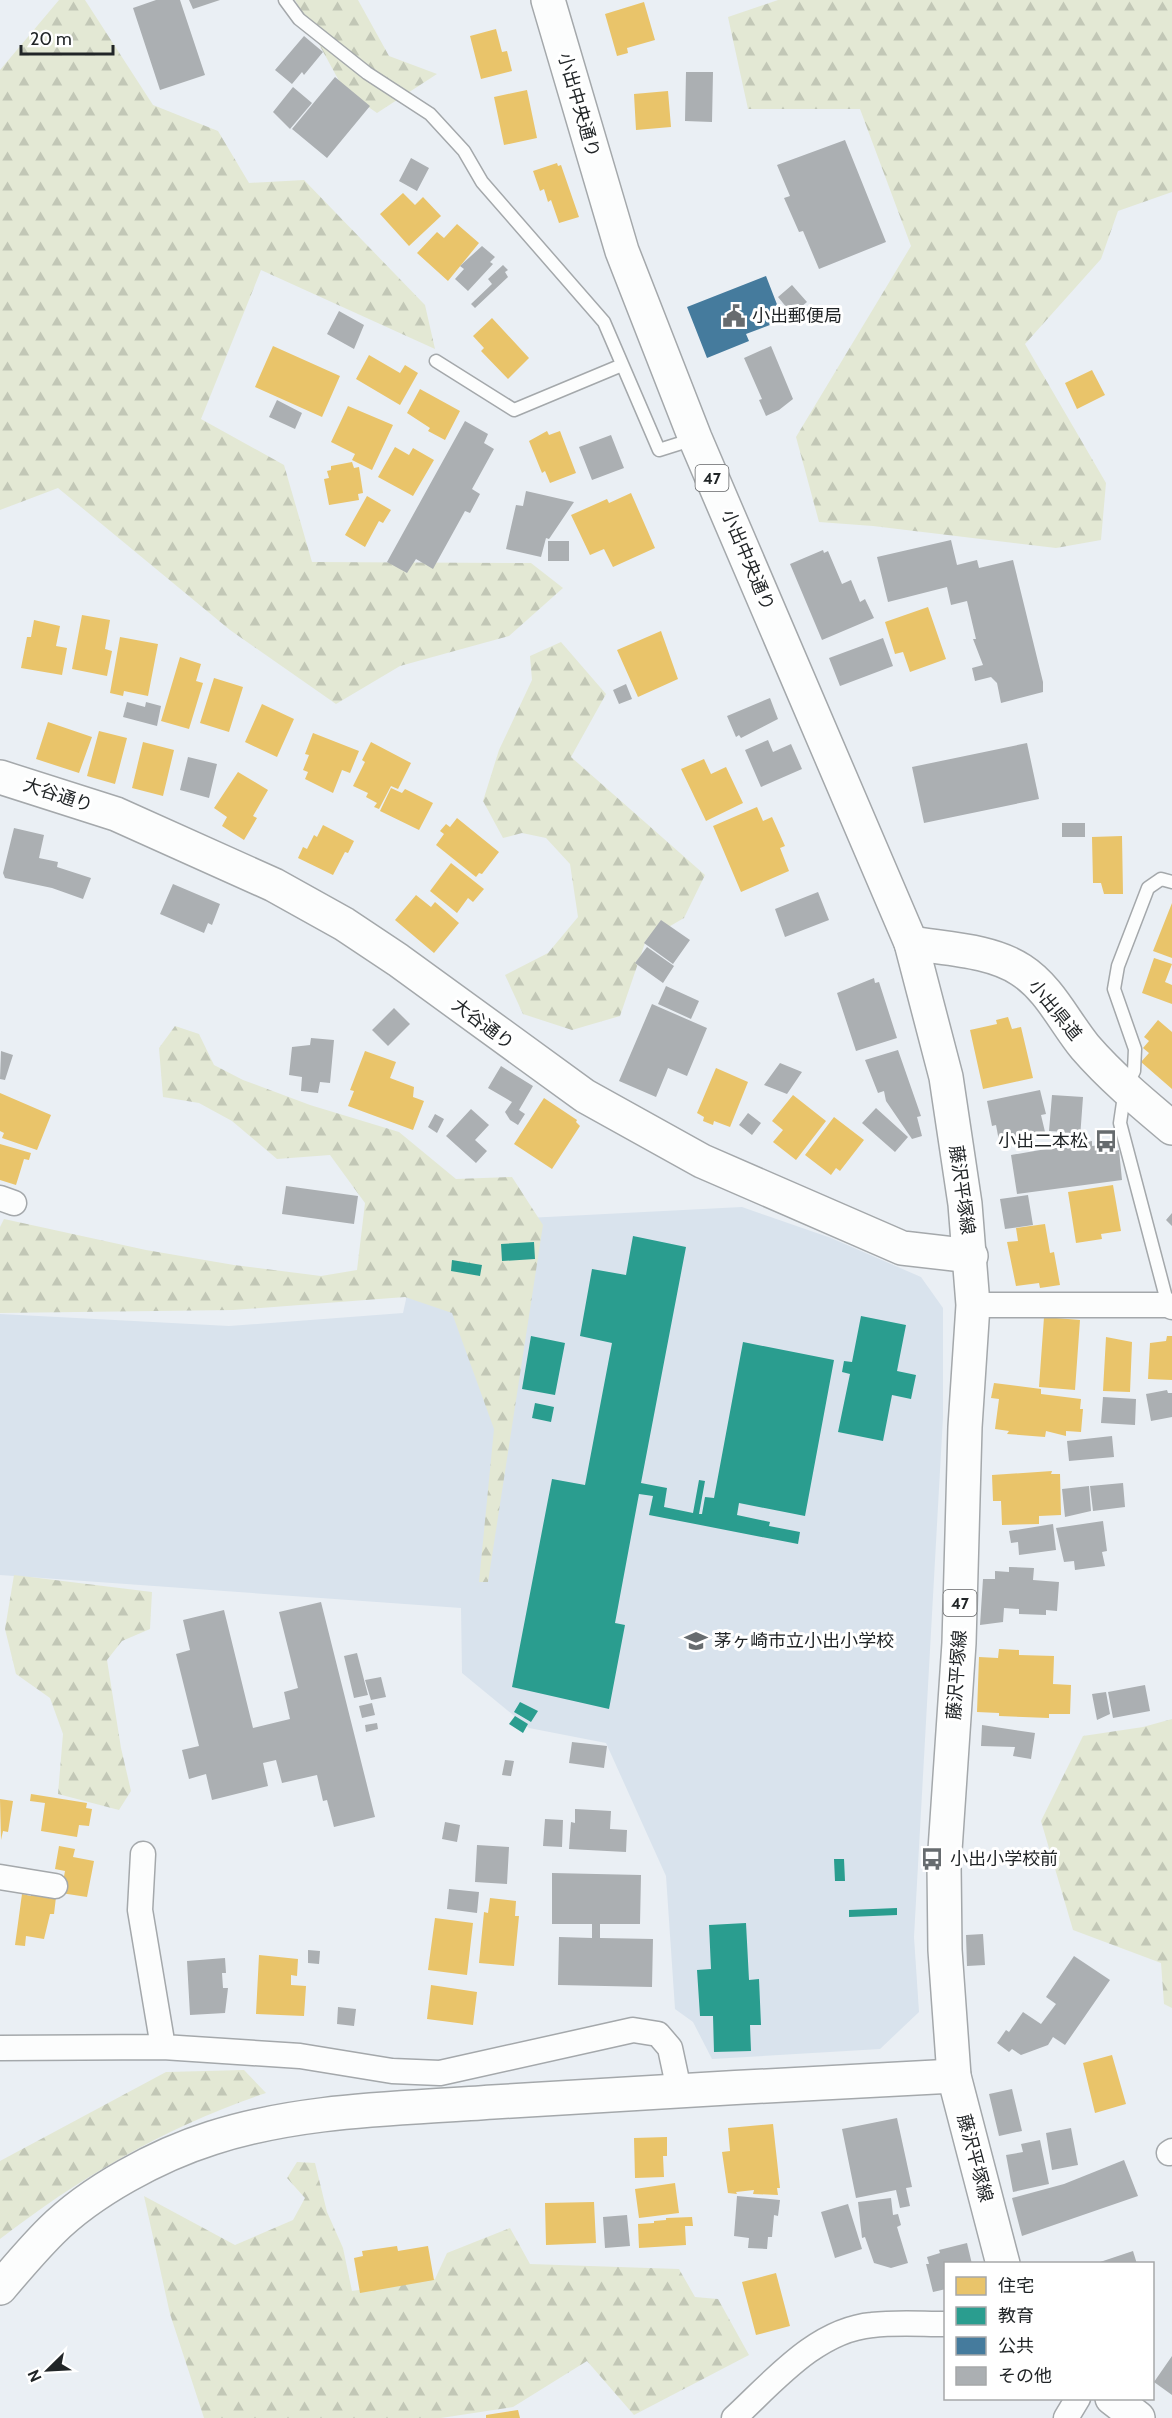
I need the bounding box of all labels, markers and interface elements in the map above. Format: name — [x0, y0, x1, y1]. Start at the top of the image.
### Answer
scale bar — [21, 18, 112, 56]
text: 20 m — [30, 28, 72, 50]
street label: 小出中央通り — [554, 50, 604, 160]
public building icon: 小出郵便局 — [721, 303, 747, 329]
place label: 小出郵便局 — [752, 305, 842, 327]
road number: 47 — [696, 465, 728, 491]
street label: 小出中央通り — [717, 506, 779, 614]
street label: 大谷通り — [20, 773, 96, 817]
street label: 小出県道 — [1024, 975, 1086, 1045]
street label: 大谷通り — [448, 994, 518, 1054]
bus stop icon: 小出二本松 — [1093, 1128, 1119, 1154]
place label: 小出二本松 — [998, 1130, 1088, 1152]
street label: 藤沢平塚線 — [945, 1144, 979, 1236]
road number: 47 — [944, 1590, 976, 1616]
school or university icon: 茅ヶ崎市立小出小学校 — [683, 1628, 709, 1654]
street label: 藤沢平塚線 — [943, 1629, 971, 1721]
place label: 茅ヶ崎市立小出小学校 — [714, 1630, 894, 1652]
bus stop icon: 小出小学校前 — [919, 1846, 945, 1872]
place label: 小出小学校前 — [950, 1848, 1058, 1870]
street label: 藤沢平塚線 — [953, 2112, 997, 2204]
legend — [944, 2262, 1154, 2400]
text: 住宅 — [998, 2275, 1034, 2297]
text: 教育 — [998, 2305, 1034, 2327]
text: 公共 — [998, 2335, 1034, 2357]
north arrow — [18, 2340, 78, 2400]
text: その他 — [998, 2365, 1052, 2387]
text: N — [24, 2367, 46, 2385]

